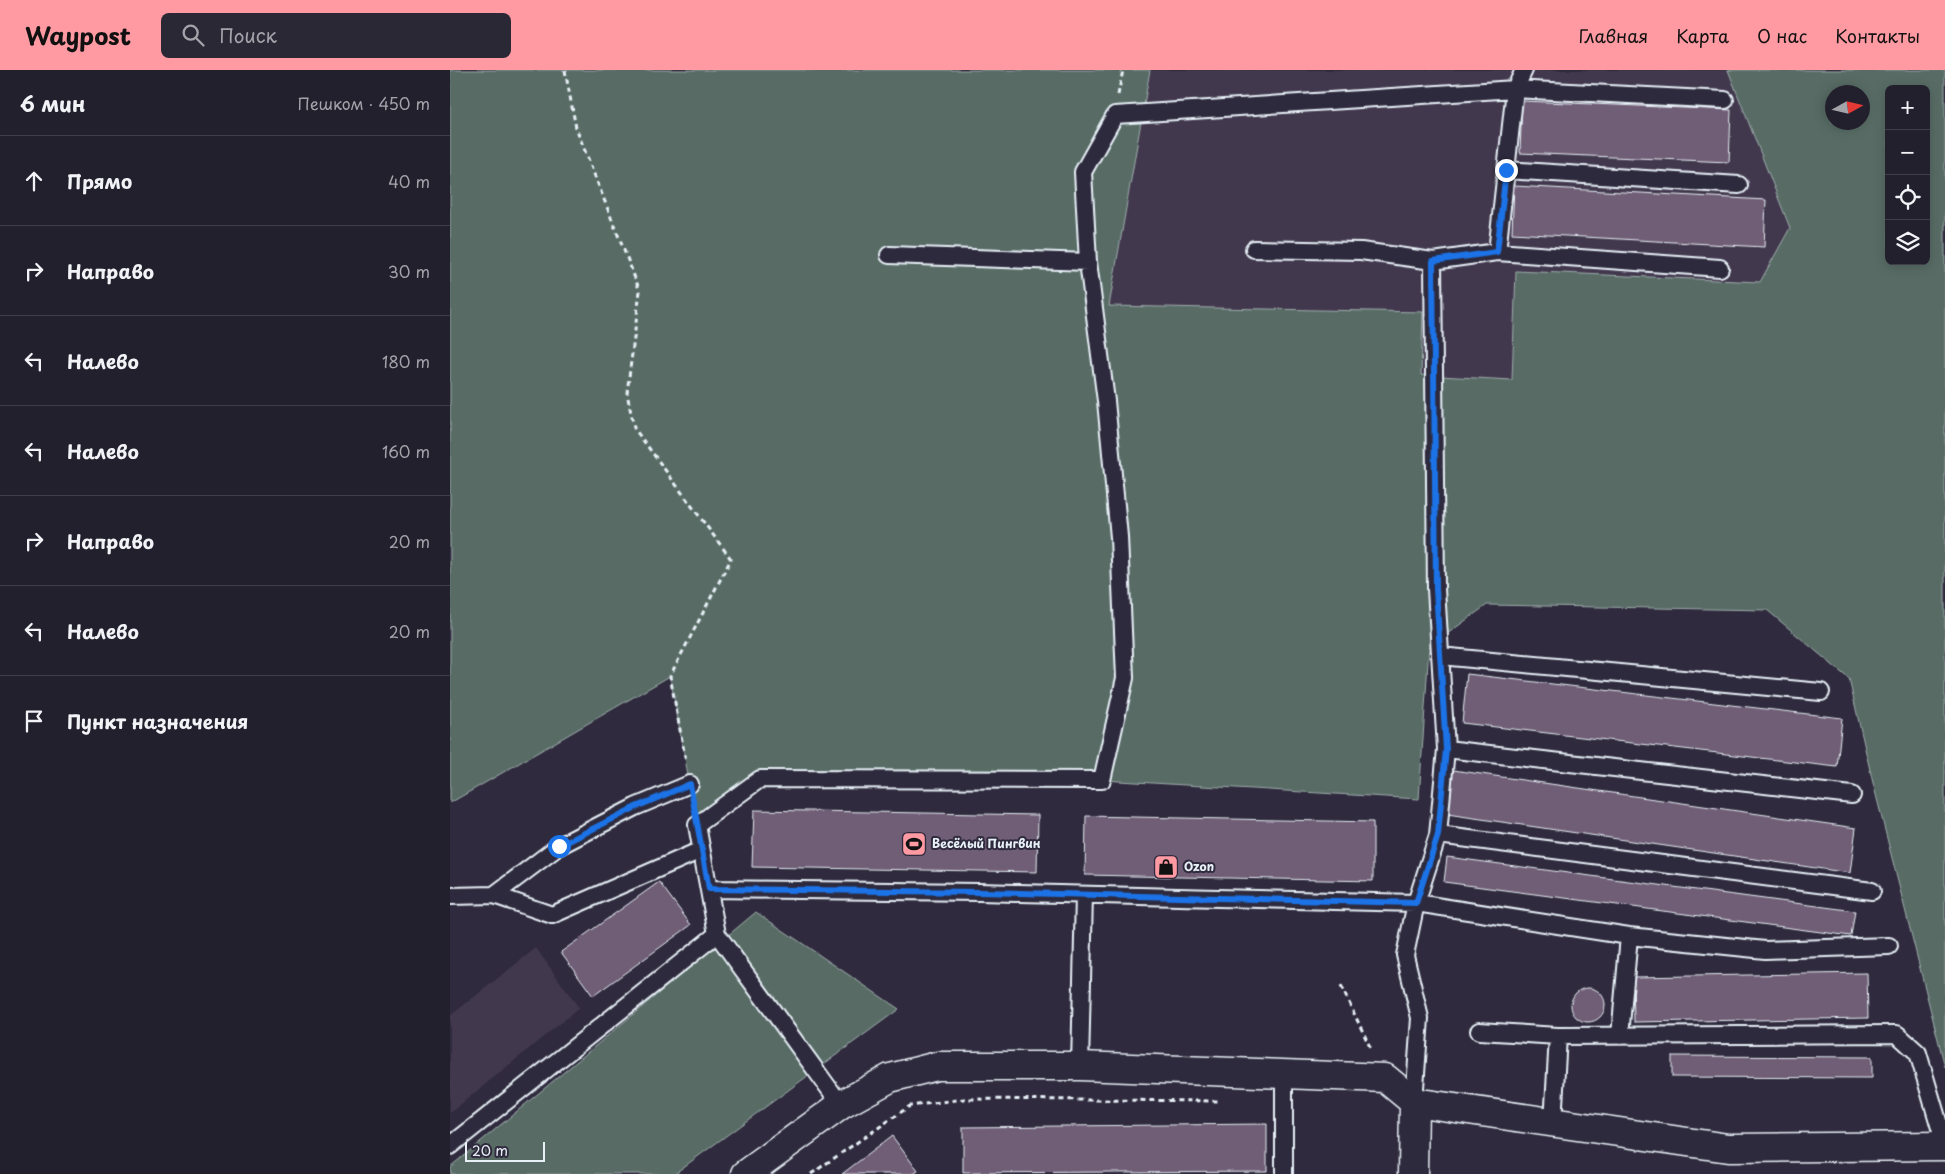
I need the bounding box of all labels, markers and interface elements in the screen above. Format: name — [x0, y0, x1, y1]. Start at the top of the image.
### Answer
search box — [161, 13, 511, 58]
text: Waypost — [25, 17, 131, 53]
icon: search — [179, 21, 207, 49]
text: Поиск — [219, 21, 277, 49]
text: Главная — [1579, 22, 1648, 49]
text: Карта — [1676, 22, 1729, 49]
text: О нас — [1757, 22, 1807, 49]
text: Контакты — [1835, 22, 1920, 49]
north arrow — [1825, 85, 1870, 130]
map controls — [1885, 85, 1930, 265]
button: + — [1885, 85, 1930, 130]
text: 6 мин — [20, 87, 86, 119]
text: Пешком · 450 m — [298, 91, 430, 115]
button: − — [1885, 130, 1930, 175]
route end — [1495, 159, 1518, 182]
icon: ahead — [20, 167, 48, 195]
text: Прямо — [67, 167, 132, 195]
text: 40 m — [388, 169, 430, 193]
button: locate — [1885, 175, 1930, 220]
button: layers — [1885, 220, 1930, 265]
icon: right — [20, 257, 48, 285]
text: Направо — [67, 257, 154, 285]
text: 30 m — [388, 259, 430, 283]
icon: left — [20, 347, 48, 375]
text: Налево — [67, 347, 139, 375]
text: 180 m — [382, 349, 430, 373]
icon: left — [20, 437, 48, 465]
text: Налево — [67, 437, 139, 465]
text: 160 m — [382, 439, 430, 463]
icon: right — [20, 527, 48, 555]
text: Направо — [67, 527, 154, 555]
text: 20 m — [389, 529, 430, 553]
icon: left — [20, 617, 48, 645]
text: Налево — [67, 617, 139, 645]
text: 20 m — [389, 619, 430, 643]
icon: arrive — [20, 707, 48, 735]
text: Пункт назначения — [67, 707, 248, 735]
sports icon: Весёлый Пингвин — [901, 831, 927, 857]
place label: Весёлый Пингвин — [932, 834, 1041, 852]
route start — [548, 835, 571, 858]
shop icon: Ozon — [1153, 854, 1179, 880]
place label: Ozon — [1184, 857, 1214, 875]
scale bar — [465, 1139, 545, 1162]
text: 20 m — [472, 1140, 508, 1161]

